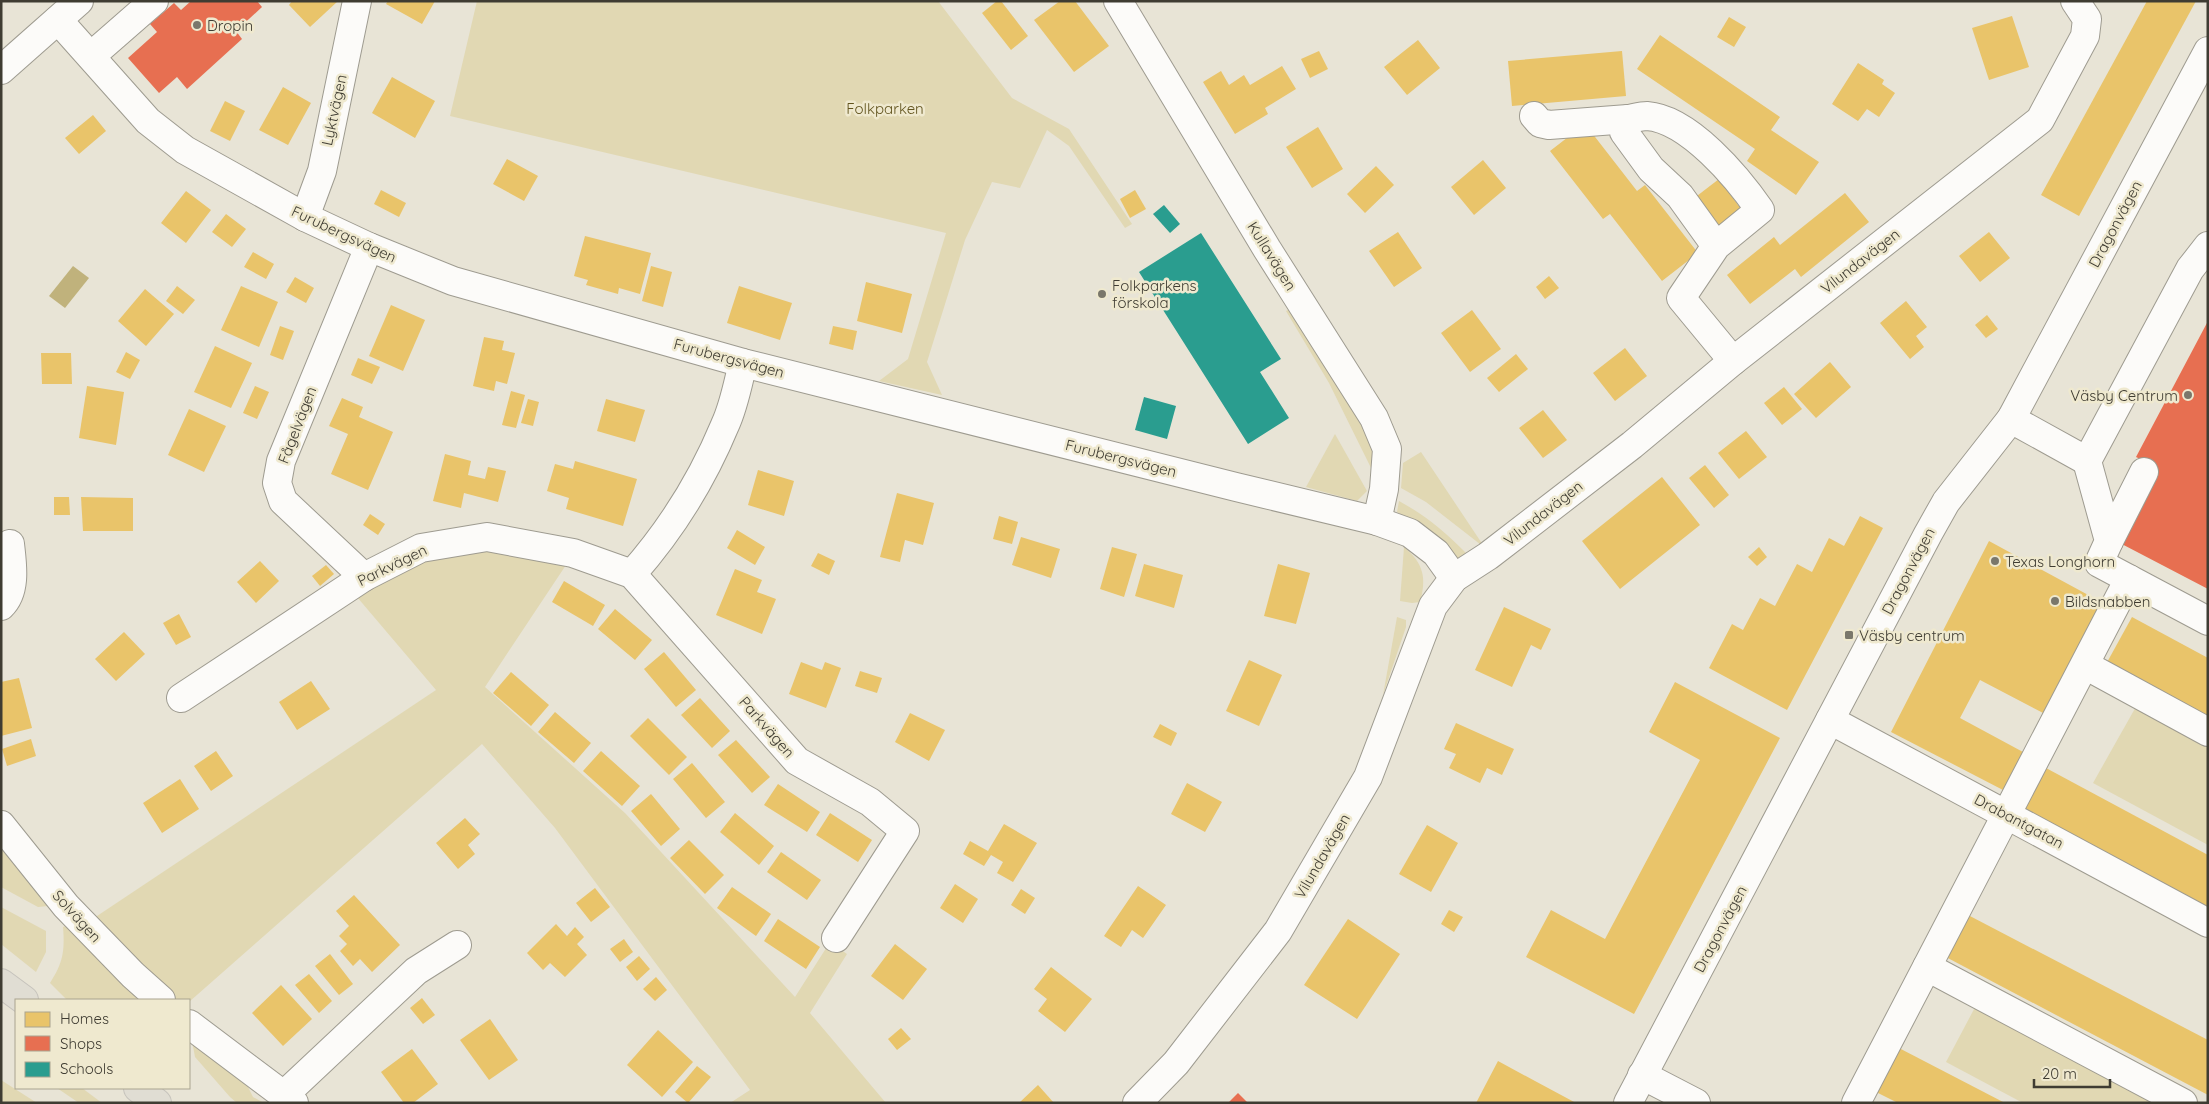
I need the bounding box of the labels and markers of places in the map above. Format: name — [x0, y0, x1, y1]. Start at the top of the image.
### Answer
place label: Dropin — [207, 16, 253, 35]
marker: Dropin — [191, 19, 203, 31]
place label: Folkparkens förskola — [1112, 276, 1197, 312]
marker: Folkparkens förskola — [1096, 288, 1108, 300]
place label: Väsby Centrum — [2070, 386, 2178, 405]
marker: Väsby Centrum — [2182, 389, 2194, 401]
place label: Texas Longhorn — [2005, 552, 2115, 571]
marker: Texas Longhorn — [1989, 555, 2001, 567]
place label: Bildsnabben — [2065, 592, 2151, 611]
marker: Bildsnabben — [2049, 595, 2061, 607]
place label: Väsby centrum — [1859, 626, 1965, 645]
marker: Väsby centrum — [1843, 629, 1855, 641]

